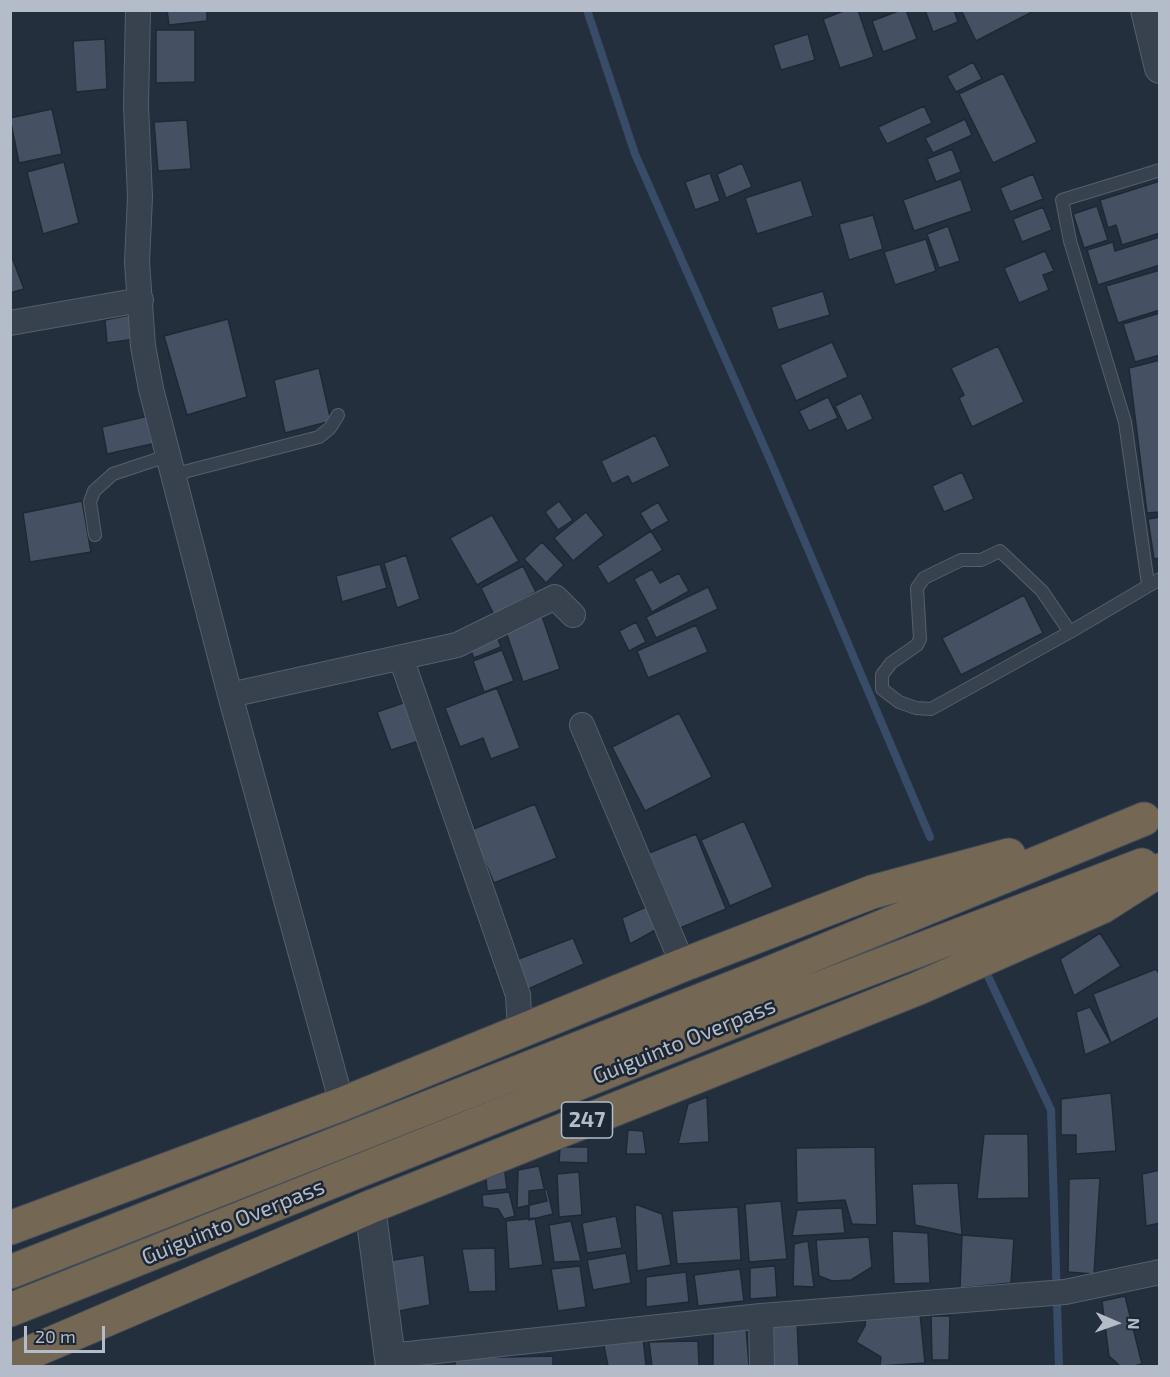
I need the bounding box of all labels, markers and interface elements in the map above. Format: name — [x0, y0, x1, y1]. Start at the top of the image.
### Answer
street label: Guiguinto Overpass — [589, 992, 779, 1090]
road number: 247 — [562, 1102, 612, 1138]
street label: Guiguinto Overpass — [138, 1173, 328, 1271]
north arrow — [1086, 1293, 1146, 1353]
scale bar — [27, 1314, 108, 1352]
text: N — [1125, 1318, 1144, 1330]
text: 20 m — [35, 1325, 76, 1347]

